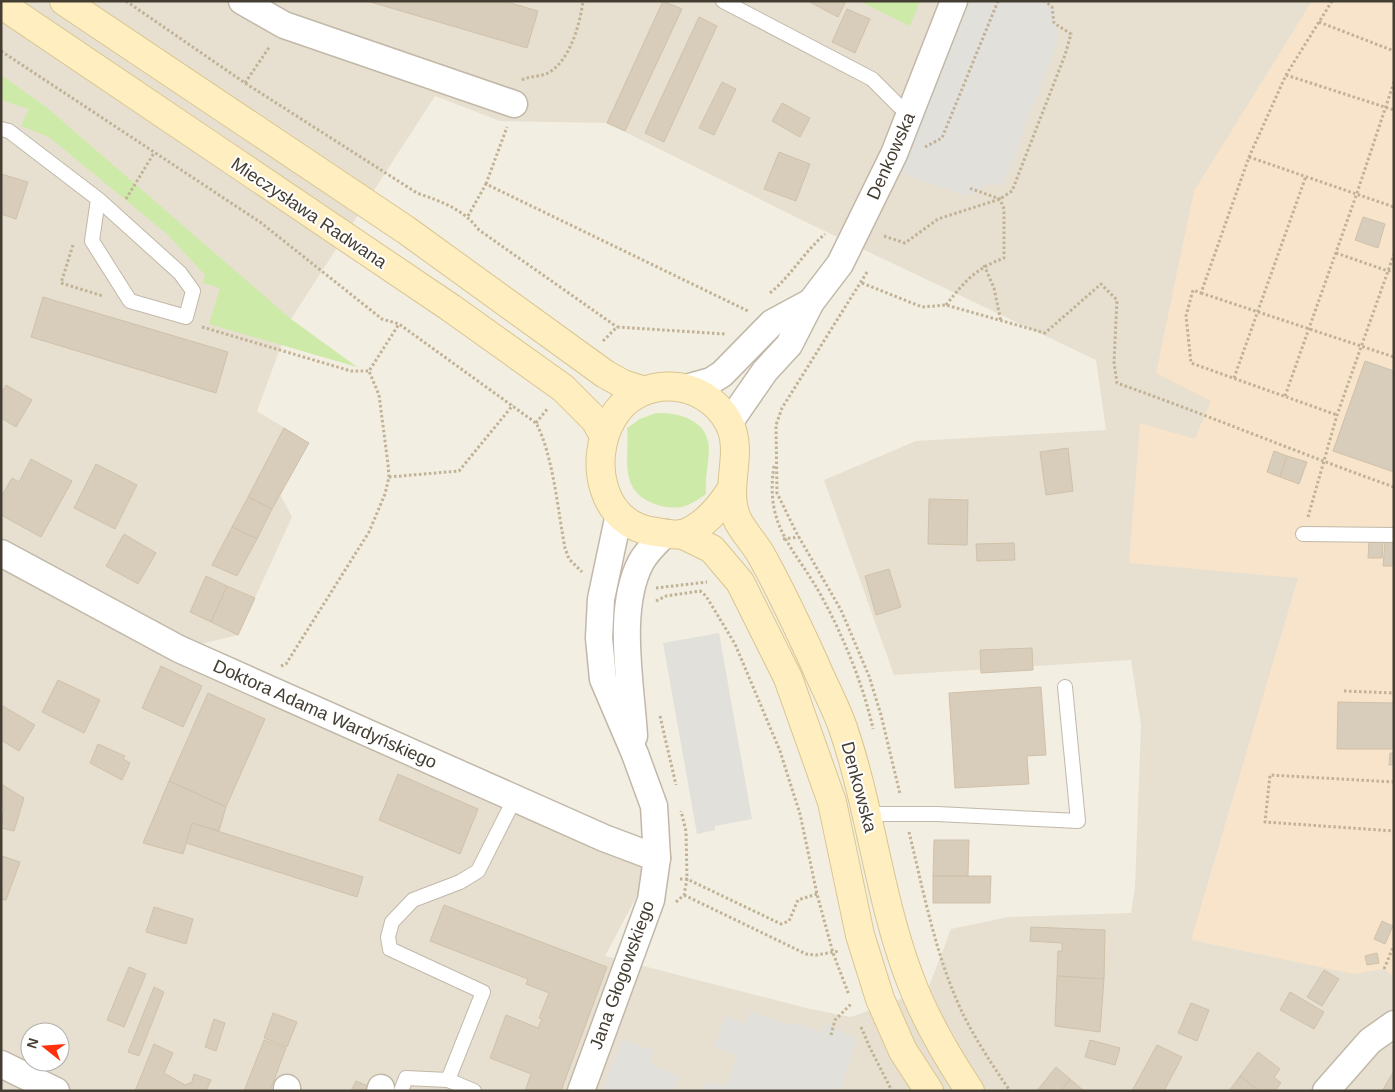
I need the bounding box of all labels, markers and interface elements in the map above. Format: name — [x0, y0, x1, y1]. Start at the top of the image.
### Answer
street label: Denkowska — [863, 109, 919, 203]
street label: Mieczysława Radwana — [228, 154, 391, 273]
street label: Doktora Adama Wardyńskiego — [210, 656, 440, 772]
street label: Denkowska — [837, 739, 881, 835]
street label: Jana Głogowskiego — [586, 898, 658, 1052]
north arrow — [20, 1022, 70, 1072]
text: N — [23, 1036, 42, 1050]

